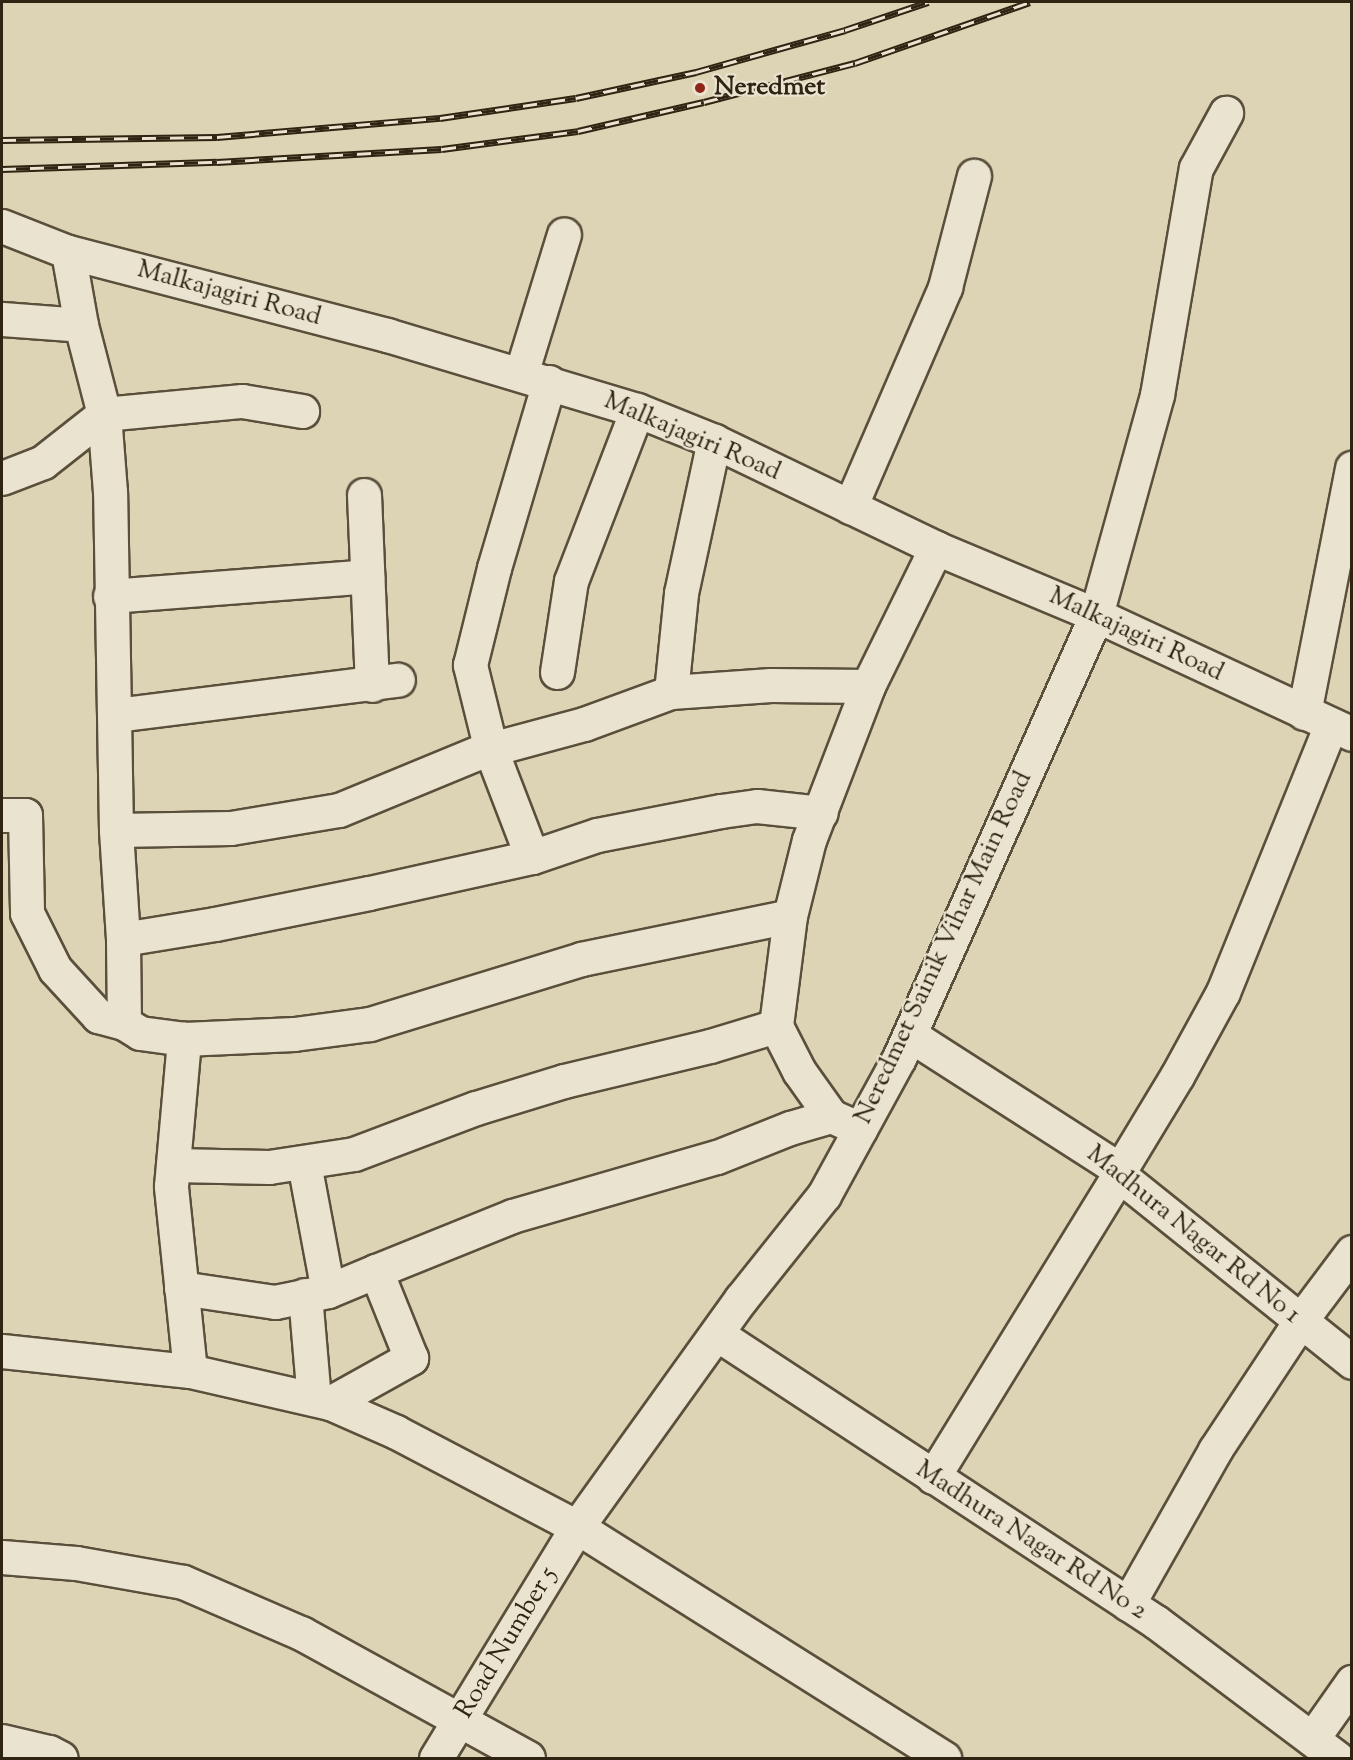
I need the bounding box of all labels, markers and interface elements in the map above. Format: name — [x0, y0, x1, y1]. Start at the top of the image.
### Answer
place label: Neredmet — [714, 72, 825, 104]
marker: Neredmet — [691, 79, 709, 97]
street label: Malkajagiri Road — [134, 254, 324, 334]
street label: Malkajagiri Road — [599, 386, 785, 488]
street label: Malkajagiri Road — [1044, 581, 1228, 689]
street label: Neredmet Sainik Vihar Main Road — [848, 767, 1040, 1129]
street label: Madhura Nagar Rd No 1 — [1080, 1139, 1306, 1331]
street label: Madhura Nagar Rd No 2 — [909, 1454, 1153, 1628]
street label: Road Number 5 — [450, 1562, 564, 1724]

